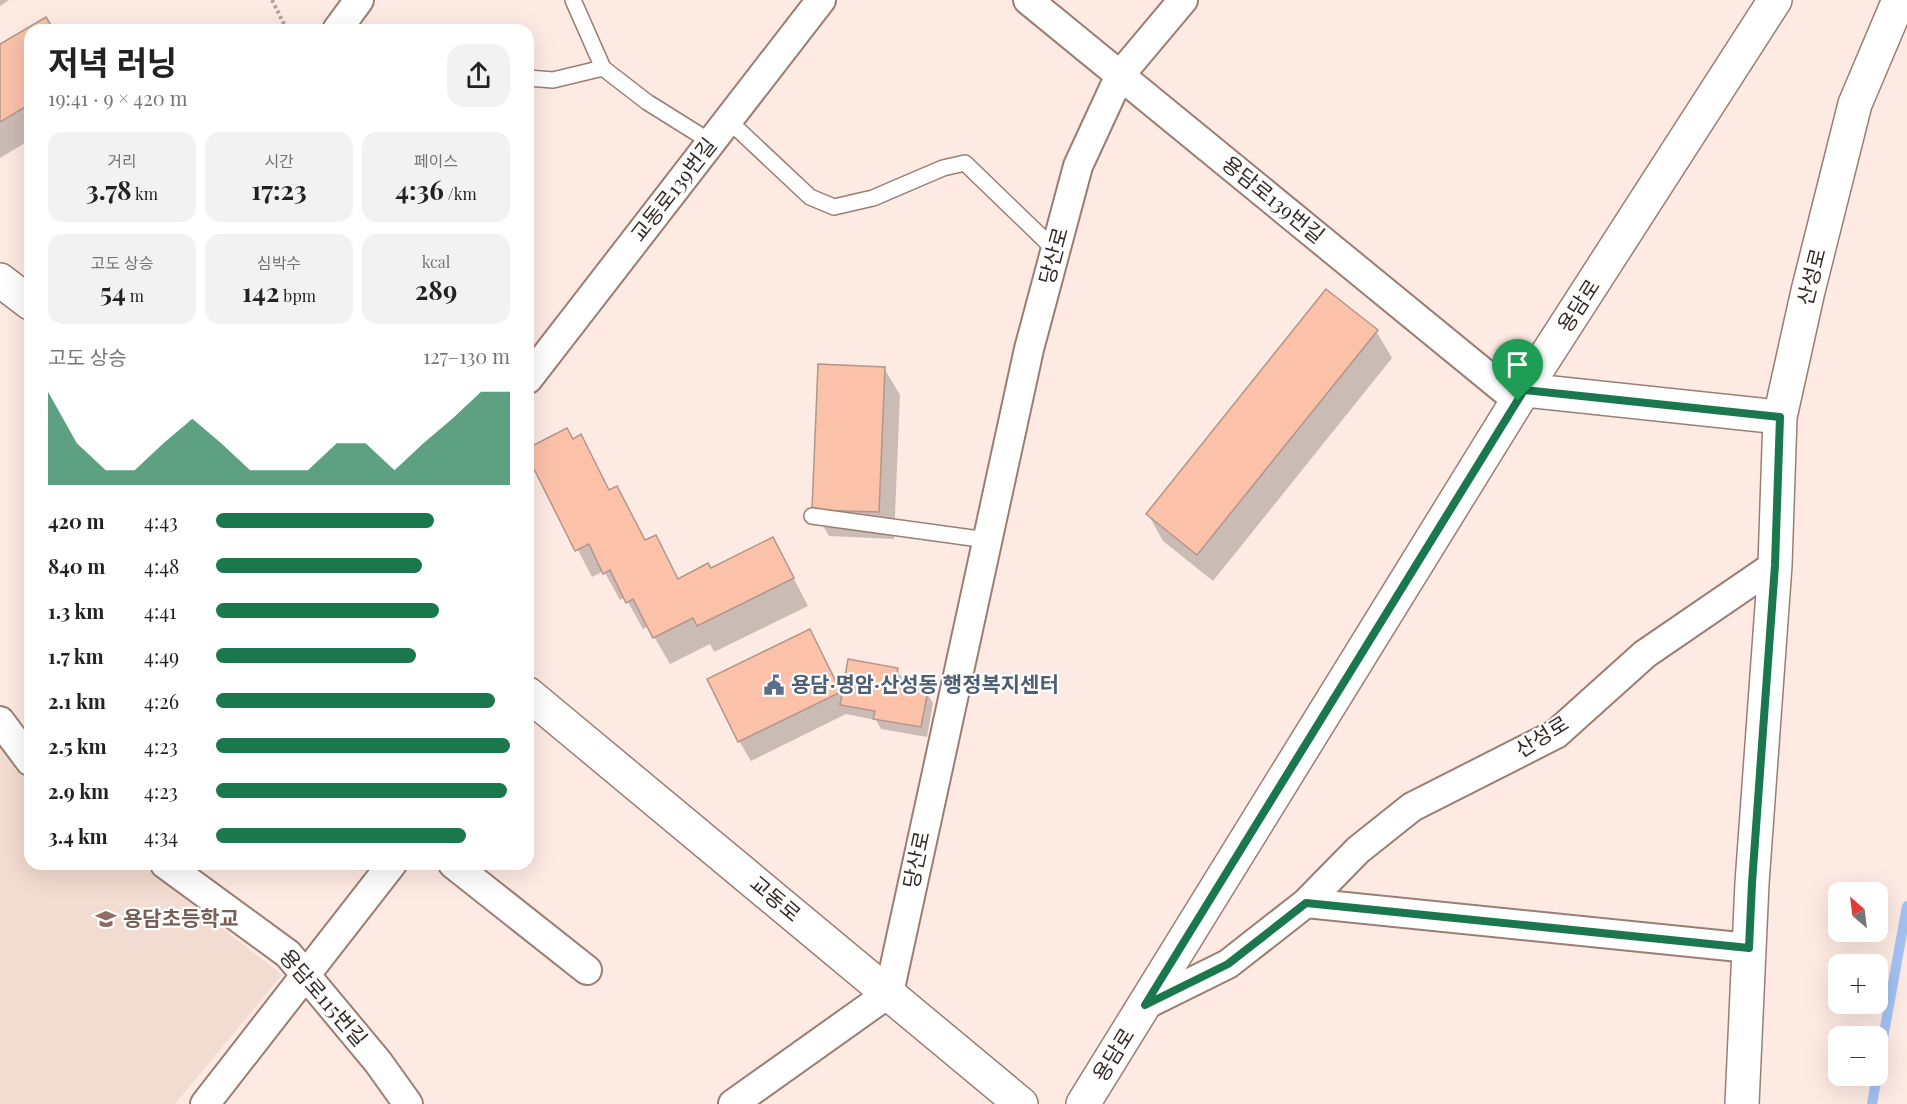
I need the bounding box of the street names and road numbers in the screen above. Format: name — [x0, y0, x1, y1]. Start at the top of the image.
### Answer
street label: 교동로139번길 — [623, 131, 722, 246]
street label: 용담로139번길 — [1217, 148, 1331, 248]
street label: 당산로 — [1031, 224, 1073, 287]
street label: 산성로 — [1789, 245, 1831, 308]
street label: 용담로 — [1550, 273, 1605, 337]
street label: 산성로 — [1509, 708, 1573, 763]
street label: 당산로 — [895, 828, 935, 891]
street label: 교동로 — [745, 868, 807, 927]
street label: 용담로115번길 — [274, 942, 375, 1051]
street label: 용담로 — [1085, 1022, 1140, 1086]

